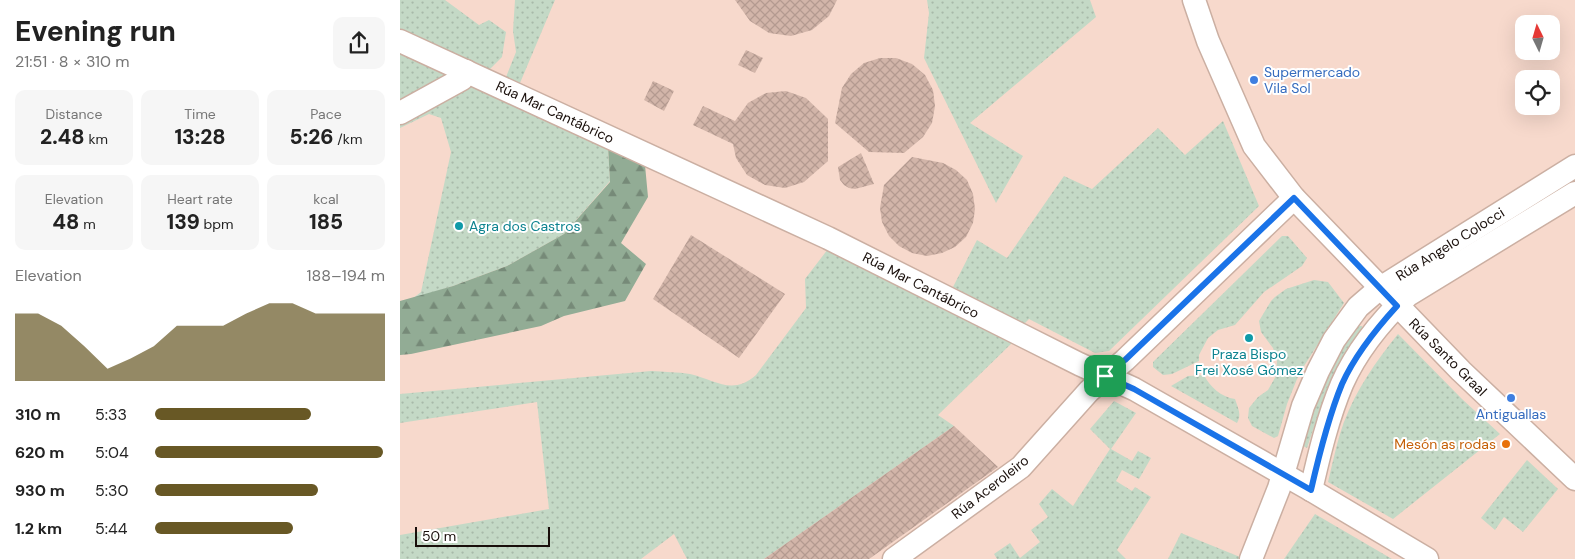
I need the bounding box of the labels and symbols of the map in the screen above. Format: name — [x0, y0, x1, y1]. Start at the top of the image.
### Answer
north arrow — [1515, 15, 1560, 60]
place label: Supermercado Vila Sol — [1264, 63, 1360, 97]
marker: Supermercado Vila Sol — [1248, 74, 1260, 86]
street label: Rúa Mar Cantábrico — [493, 77, 617, 147]
street label: Rúa Angelo Colocci — [1392, 203, 1508, 285]
place label: Agra dos Castros — [469, 217, 581, 235]
marker: Agra dos Castros — [453, 220, 465, 232]
street label: Rúa Mar Cantábrico — [860, 248, 982, 322]
street label: Rúa Santo Graal — [1405, 314, 1491, 400]
marker: Praza Bispo Frei Xosé Gómez — [1243, 332, 1255, 344]
place label: Praza Bispo Frei Xosé Gómez — [1195, 345, 1303, 379]
pin — [1084, 355, 1126, 397]
marker: Antiguallas — [1505, 392, 1517, 404]
place label: Antiguallas — [1476, 405, 1546, 423]
place label: Mesón as rodas — [1394, 435, 1496, 453]
marker: Mesón as rodas — [1500, 438, 1512, 450]
street label: Rúa Aceroleiro — [948, 451, 1032, 523]
scale bar — [415, 524, 550, 547]

